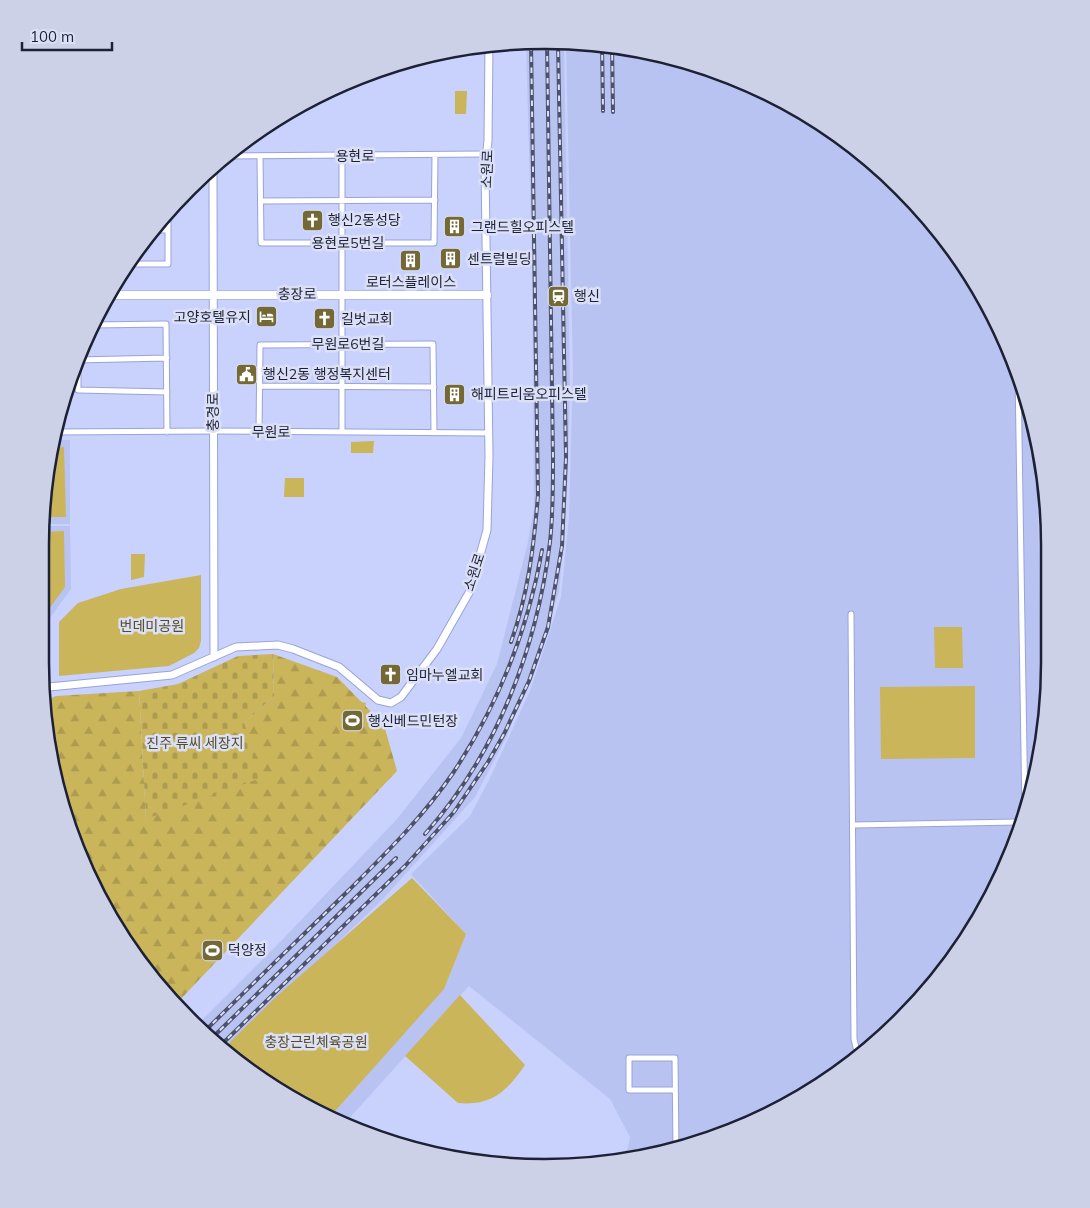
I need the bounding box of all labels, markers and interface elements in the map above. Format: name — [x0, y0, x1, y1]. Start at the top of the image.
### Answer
scale bar — [22, 20, 112, 52]
text: 100 m — [30, 27, 74, 46]
street label: 용현로 — [336, 147, 374, 165]
street label: 소원로 — [477, 149, 497, 189]
church icon: 행신2동성당 — [300, 208, 324, 232]
place label: 행신2동성당 — [328, 211, 401, 229]
building icon: 그랜드힐오피스텔 — [443, 215, 467, 239]
place label: 그랜드힐오피스텔 — [471, 218, 574, 236]
street label: 용현로5번길 — [312, 234, 384, 252]
building icon: 센트럴빌딩 — [439, 247, 463, 271]
building icon: 로터스플레이스 — [399, 248, 423, 272]
place label: 센트럴빌딩 — [467, 250, 531, 268]
place label: 로터스플레이스 — [366, 273, 456, 291]
station icon: 행신 — [546, 284, 570, 308]
street label: 충장로 — [278, 285, 316, 303]
place label: 행신 — [574, 287, 600, 305]
hotel icon: 고양호텔유지 — [255, 305, 279, 329]
church icon: 길벗교회 — [313, 307, 337, 331]
place label: 고양호텔유지 — [174, 308, 251, 326]
place label: 길벗교회 — [341, 310, 393, 328]
street label: 무원로6번길 — [312, 335, 384, 353]
public building icon: 행신2동 행정복지센터 — [235, 362, 259, 386]
place label: 행신2동 행정복지센터 — [263, 365, 391, 383]
building icon: 해피트리움오피스텔 — [443, 382, 467, 406]
place label: 해피트리움오피스텔 — [471, 385, 587, 403]
street label: 충경로 — [204, 393, 222, 431]
street label: 무원로 — [252, 423, 290, 441]
street label: 소원로 — [459, 551, 489, 593]
park label: 번데미공원 — [120, 617, 184, 635]
church icon: 임마누엘교회 — [378, 663, 402, 687]
place label: 임마누엘교회 — [406, 666, 483, 684]
sports icon: 행신베드민턴장 — [340, 709, 364, 733]
place label: 행신베드민턴장 — [368, 712, 458, 730]
park label: 진주 류씨 세장지 — [146, 734, 244, 752]
sports icon: 덕양정 — [200, 938, 224, 962]
place label: 덕양정 — [228, 941, 267, 959]
park label: 충장근린체육공원 — [264, 1033, 368, 1051]

